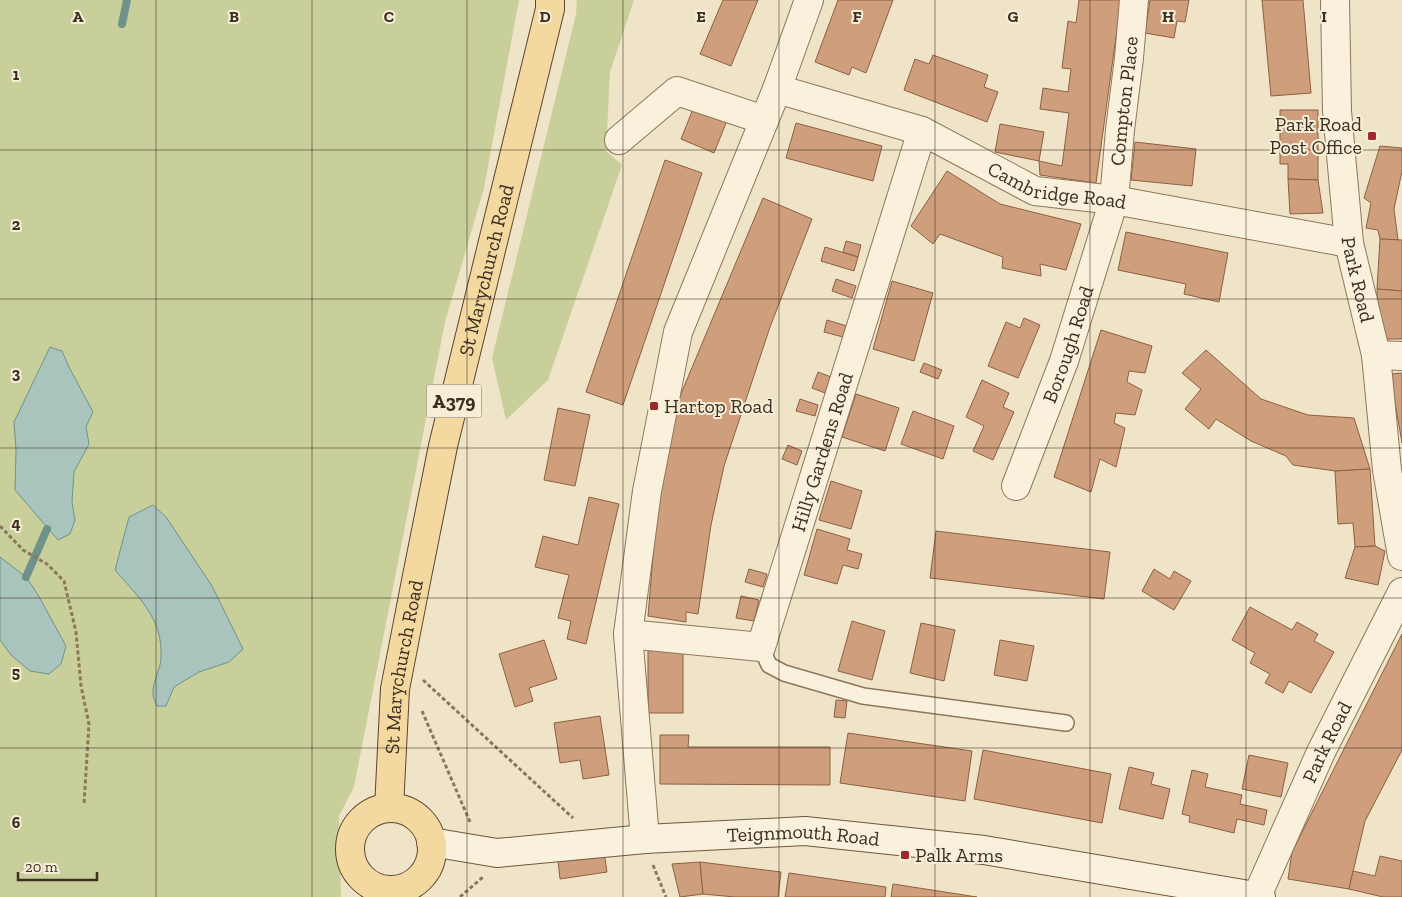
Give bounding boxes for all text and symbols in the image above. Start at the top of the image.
text: A [73,7,84,26]
text: B [229,7,239,26]
text: C [384,7,394,26]
text: D [539,7,551,26]
text: E [696,7,706,26]
text: F [852,7,862,26]
text: G [1008,7,1019,26]
text: H [1162,7,1174,26]
text: I [1321,7,1327,26]
street label: Compton Place [1105,35,1143,167]
text: 1 [13,65,20,84]
place label: Park Road Post Office [1269,112,1362,159]
marker: Park Road Post Office [1366,130,1378,142]
street label: Cambridge Road [984,156,1128,214]
street label: St Marychurch Road [453,182,519,358]
text: 2 [12,215,21,234]
street label: Park Road [1336,236,1380,325]
street label: Borough Road [1037,283,1099,406]
text: 3 [12,364,21,383]
street label: Hilly Gardens Road [786,369,858,534]
road number: A379 [426,384,482,418]
place label: Hartop Road [664,394,773,418]
marker: Hartop Road [648,400,660,412]
text: 4 [11,514,21,533]
street label: St Marychurch Road [380,578,428,755]
text: 5 [12,663,20,682]
street label: Park Road [1297,697,1357,786]
text: 6 [12,813,21,832]
street label: Teignmouth Road [726,819,881,851]
place label: Palk Arms [915,843,1003,867]
marker: Palk Arms [899,849,911,861]
scale bar [18,850,96,882]
text: 20 m [25,858,58,876]

